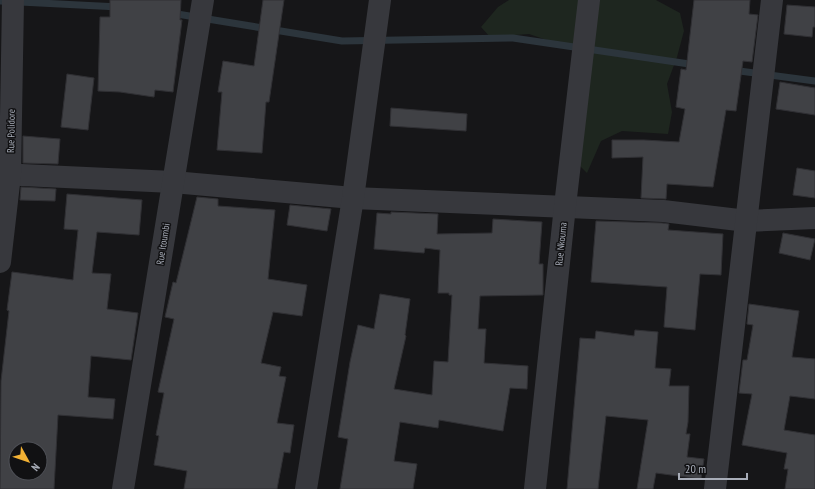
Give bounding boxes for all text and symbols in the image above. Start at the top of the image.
street label: Rue Polidore [4,109,18,153]
street label: Rue Itoumbi [153,222,173,266]
street label: Rue Nkouma [552,222,570,266]
north arrow [8,441,48,481]
scale bar [679,455,747,481]
text: N [28,461,43,474]
text: 20 m [685,461,706,476]

